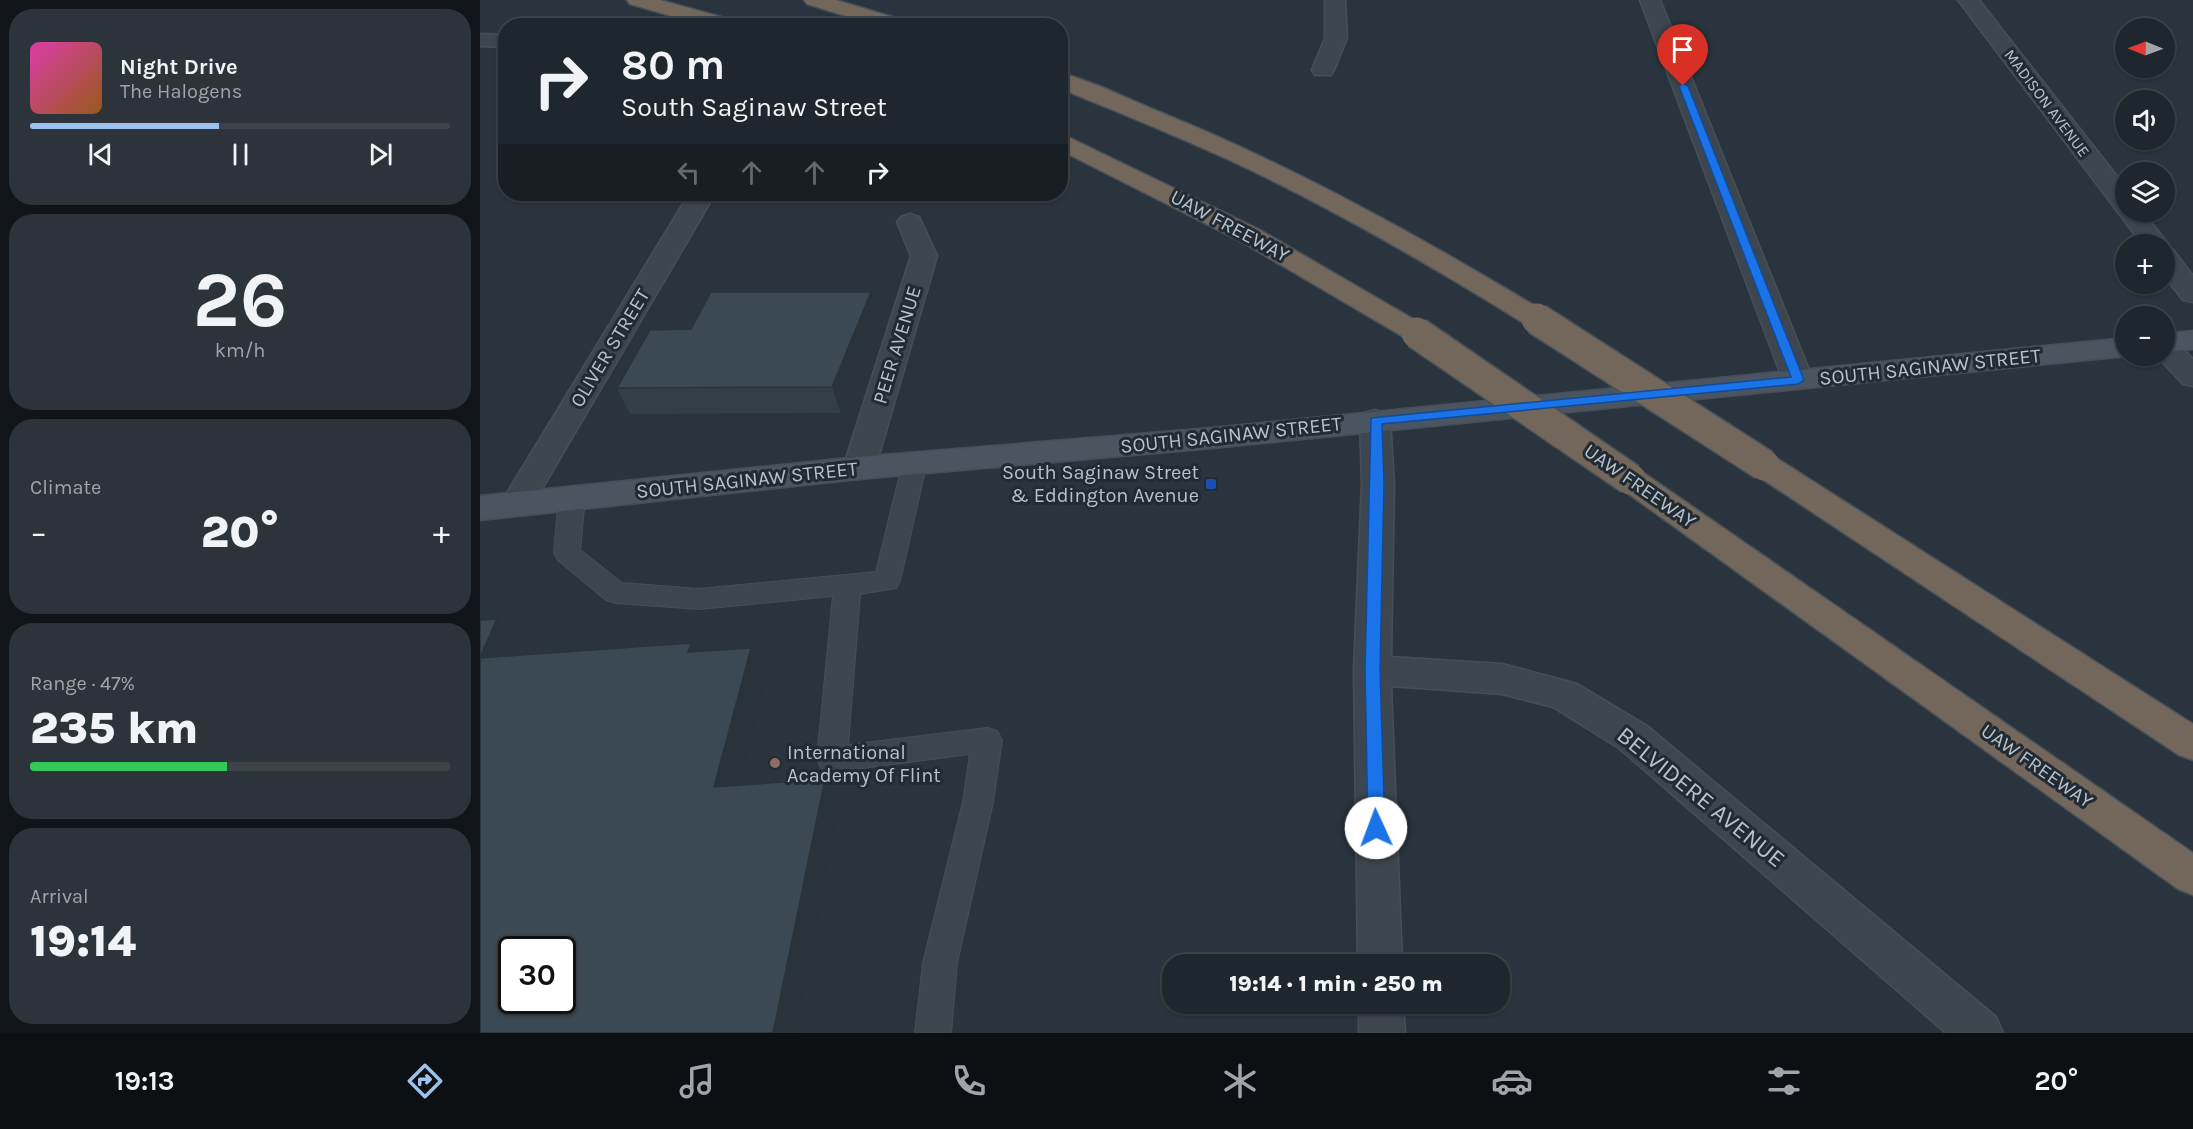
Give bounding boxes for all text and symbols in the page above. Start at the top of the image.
north arrow [2115,18,2175,78]
map controls [2115,18,2175,366]
pin [1657,24,1708,86]
icon: arrive [1666,33,1699,66]
text: 80 m [621,40,725,90]
icon: right [522,42,600,120]
street label: MADISON AVENUE [2000,46,2094,160]
text: Night Drive [120,54,238,80]
text: The Halogens [120,80,242,103]
button: sound [2115,90,2175,150]
text: South Saginaw Street [621,91,887,123]
icon: previous [84,138,117,171]
icon: pause [224,138,257,171]
icon: next [364,138,397,171]
icon: left [672,156,705,189]
icon: ahead [735,156,768,189]
icon: ahead [798,156,831,189]
icon: right [861,156,894,189]
button: layers [2115,162,2175,222]
street label: UAW FREEWAY [1167,185,1293,267]
button: + [2115,234,2175,294]
text: 26 [193,254,287,346]
street label: PEER AVENUE [868,283,926,407]
street label: OLIVER STREET [566,285,654,411]
button: − [2115,306,2175,366]
text: km/h [215,339,265,362]
street label: SOUTH SAGINAW STREET [1818,344,2042,390]
street label: SOUTH SAGINAW STREET [1119,412,1343,458]
street label: UAW FREEWAY [1580,439,1700,533]
street label: SOUTH SAGINAW STREET [635,457,859,503]
place label: South Saginaw Street & Eddington Avenue [1002,461,1199,507]
text: Climate [30,476,101,499]
marker: South Saginaw Street & Eddington Avenue [1204,477,1218,491]
text: 20° [201,506,279,558]
text: − [30,513,47,551]
text: + [433,513,450,551]
text: Range · 47% [30,672,135,695]
text: 235 km [30,702,198,754]
street label: UAW FREEWAY [1977,719,2097,813]
street label: BELVIDERE AVENUE [1611,721,1791,873]
place label: International Academy Of Flint [787,741,941,787]
marker: International Academy Of Flint [768,756,782,770]
position arrow [1344,796,1408,860]
text: Arrival [30,885,89,908]
text: 19:14 [30,915,136,967]
speed limit sign: 30 [498,936,576,1014]
text: 19:14 · 1 min · 250 m [1229,971,1443,997]
icon: directions [404,1060,446,1102]
icon: music [676,1060,718,1102]
icon: phone [948,1060,990,1102]
icon: climate [1219,1060,1261,1102]
icon: car [1491,1060,1533,1102]
icon: filters [1763,1060,1805,1102]
text: 19:13 [115,1065,175,1097]
text: 20° [2034,1065,2078,1097]

